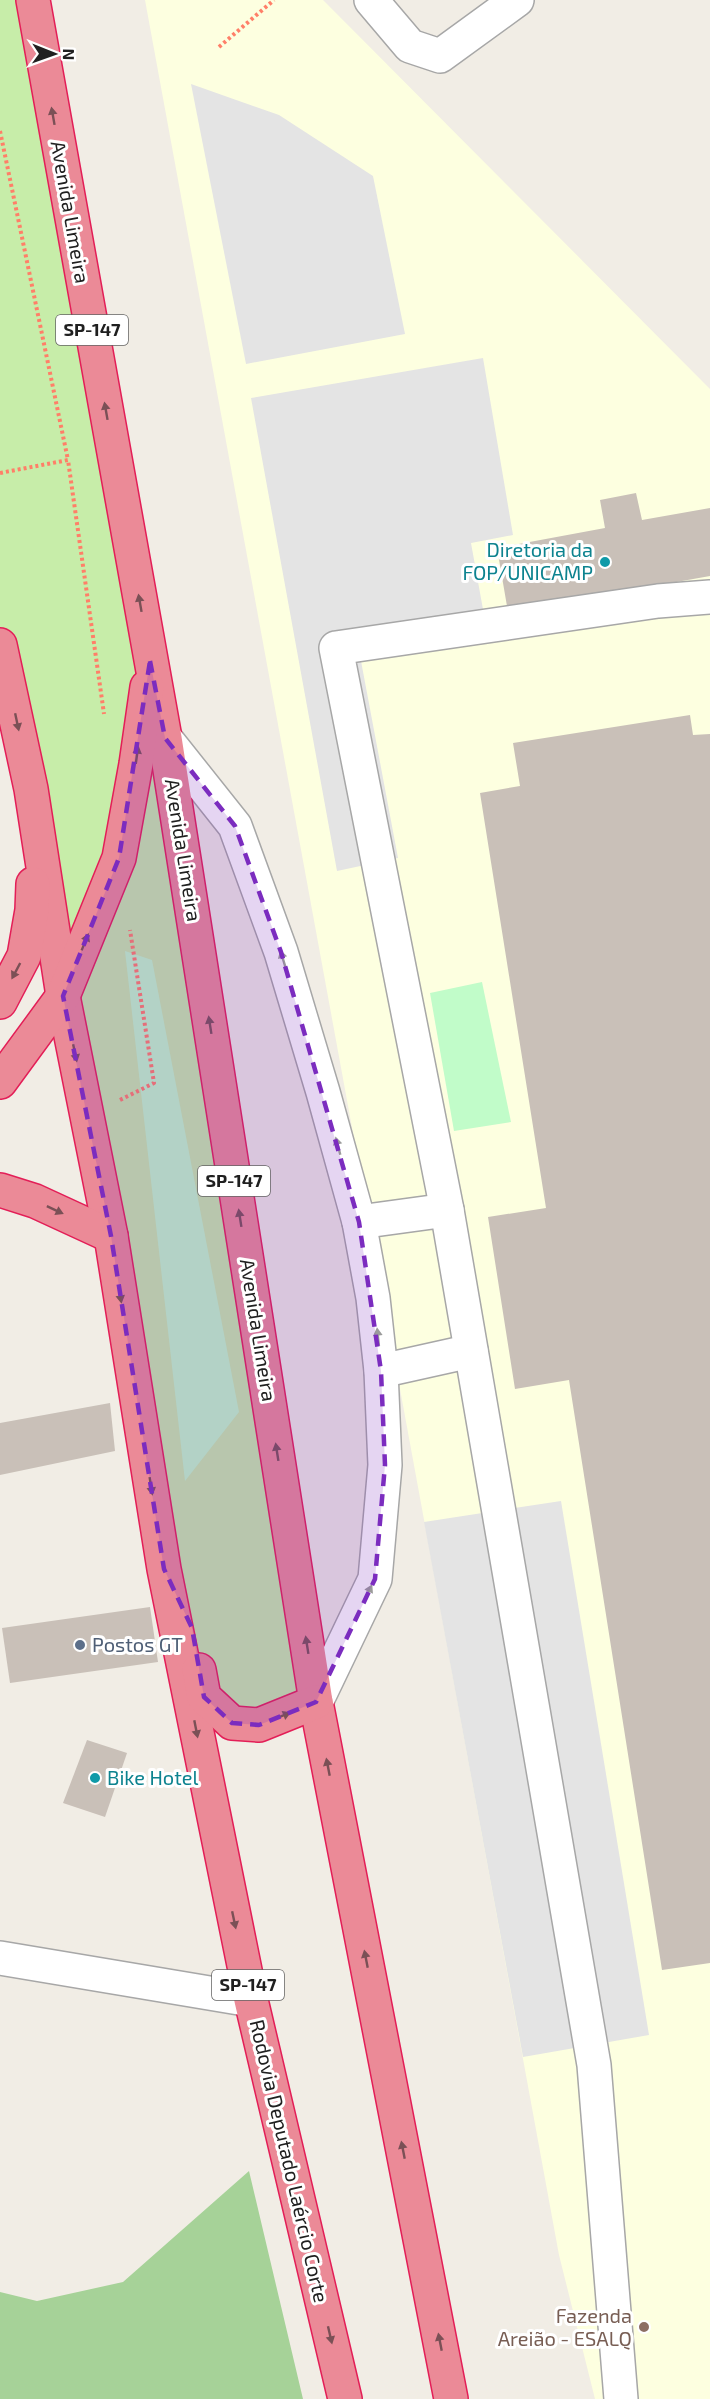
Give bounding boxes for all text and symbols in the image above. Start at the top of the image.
north arrow [24,24,84,84]
text: N [60,48,79,60]
one-way arrow [49,106,58,125]
street label: Avenida Limeira [47,139,95,285]
road number: SP-147 [56,315,128,345]
one-way arrow [101,402,110,421]
place label: Diretoria da FOP/UNICAMP [462,537,593,584]
marker: Diretoria da FOP/UNICAMP [598,555,612,569]
one-way arrow [135,594,144,613]
one-way arrow [12,713,22,732]
one-way arrow [133,745,142,764]
street label: Avenida Limeira [161,777,207,923]
one-way arrow [80,932,90,950]
one-way arrow [278,950,287,968]
one-way arrow [11,963,21,980]
one-way arrow [205,1015,214,1034]
one-way arrow [71,1044,80,1063]
one-way arrow [333,1137,343,1155]
road number: SP-147 [198,1166,270,1196]
one-way arrow [46,1206,63,1215]
one-way arrow [235,1208,244,1227]
street label: Avenida Limeira [236,1257,282,1403]
one-way arrow [116,1284,125,1303]
one-way arrow [373,1327,382,1346]
one-way arrow [272,1442,281,1461]
one-way arrow [146,1477,155,1496]
one-way arrow [364,1584,373,1601]
place label: Postos GT [92,1632,183,1656]
one-way arrow [302,1635,311,1654]
marker: Postos GT [73,1638,87,1652]
one-way arrow [273,1711,291,1720]
one-way arrow [192,1720,201,1739]
one-way arrow [323,1758,332,1777]
place label: Bike Hotel [107,1765,198,1789]
marker: Bike Hotel [88,1771,102,1785]
one-way arrow [230,1911,239,1930]
one-way arrow [361,1949,370,1968]
road number: SP-147 [212,1970,284,2000]
street label: Rodovia Deputado Laércio Corte [246,2017,334,2305]
one-way arrow [398,2140,407,2159]
place label: Fazenda Areião - ESALQ [498,2303,632,2350]
marker: Fazenda Areião - ESALQ [637,2320,651,2334]
one-way arrow [326,2326,335,2345]
one-way arrow [435,2332,444,2351]

